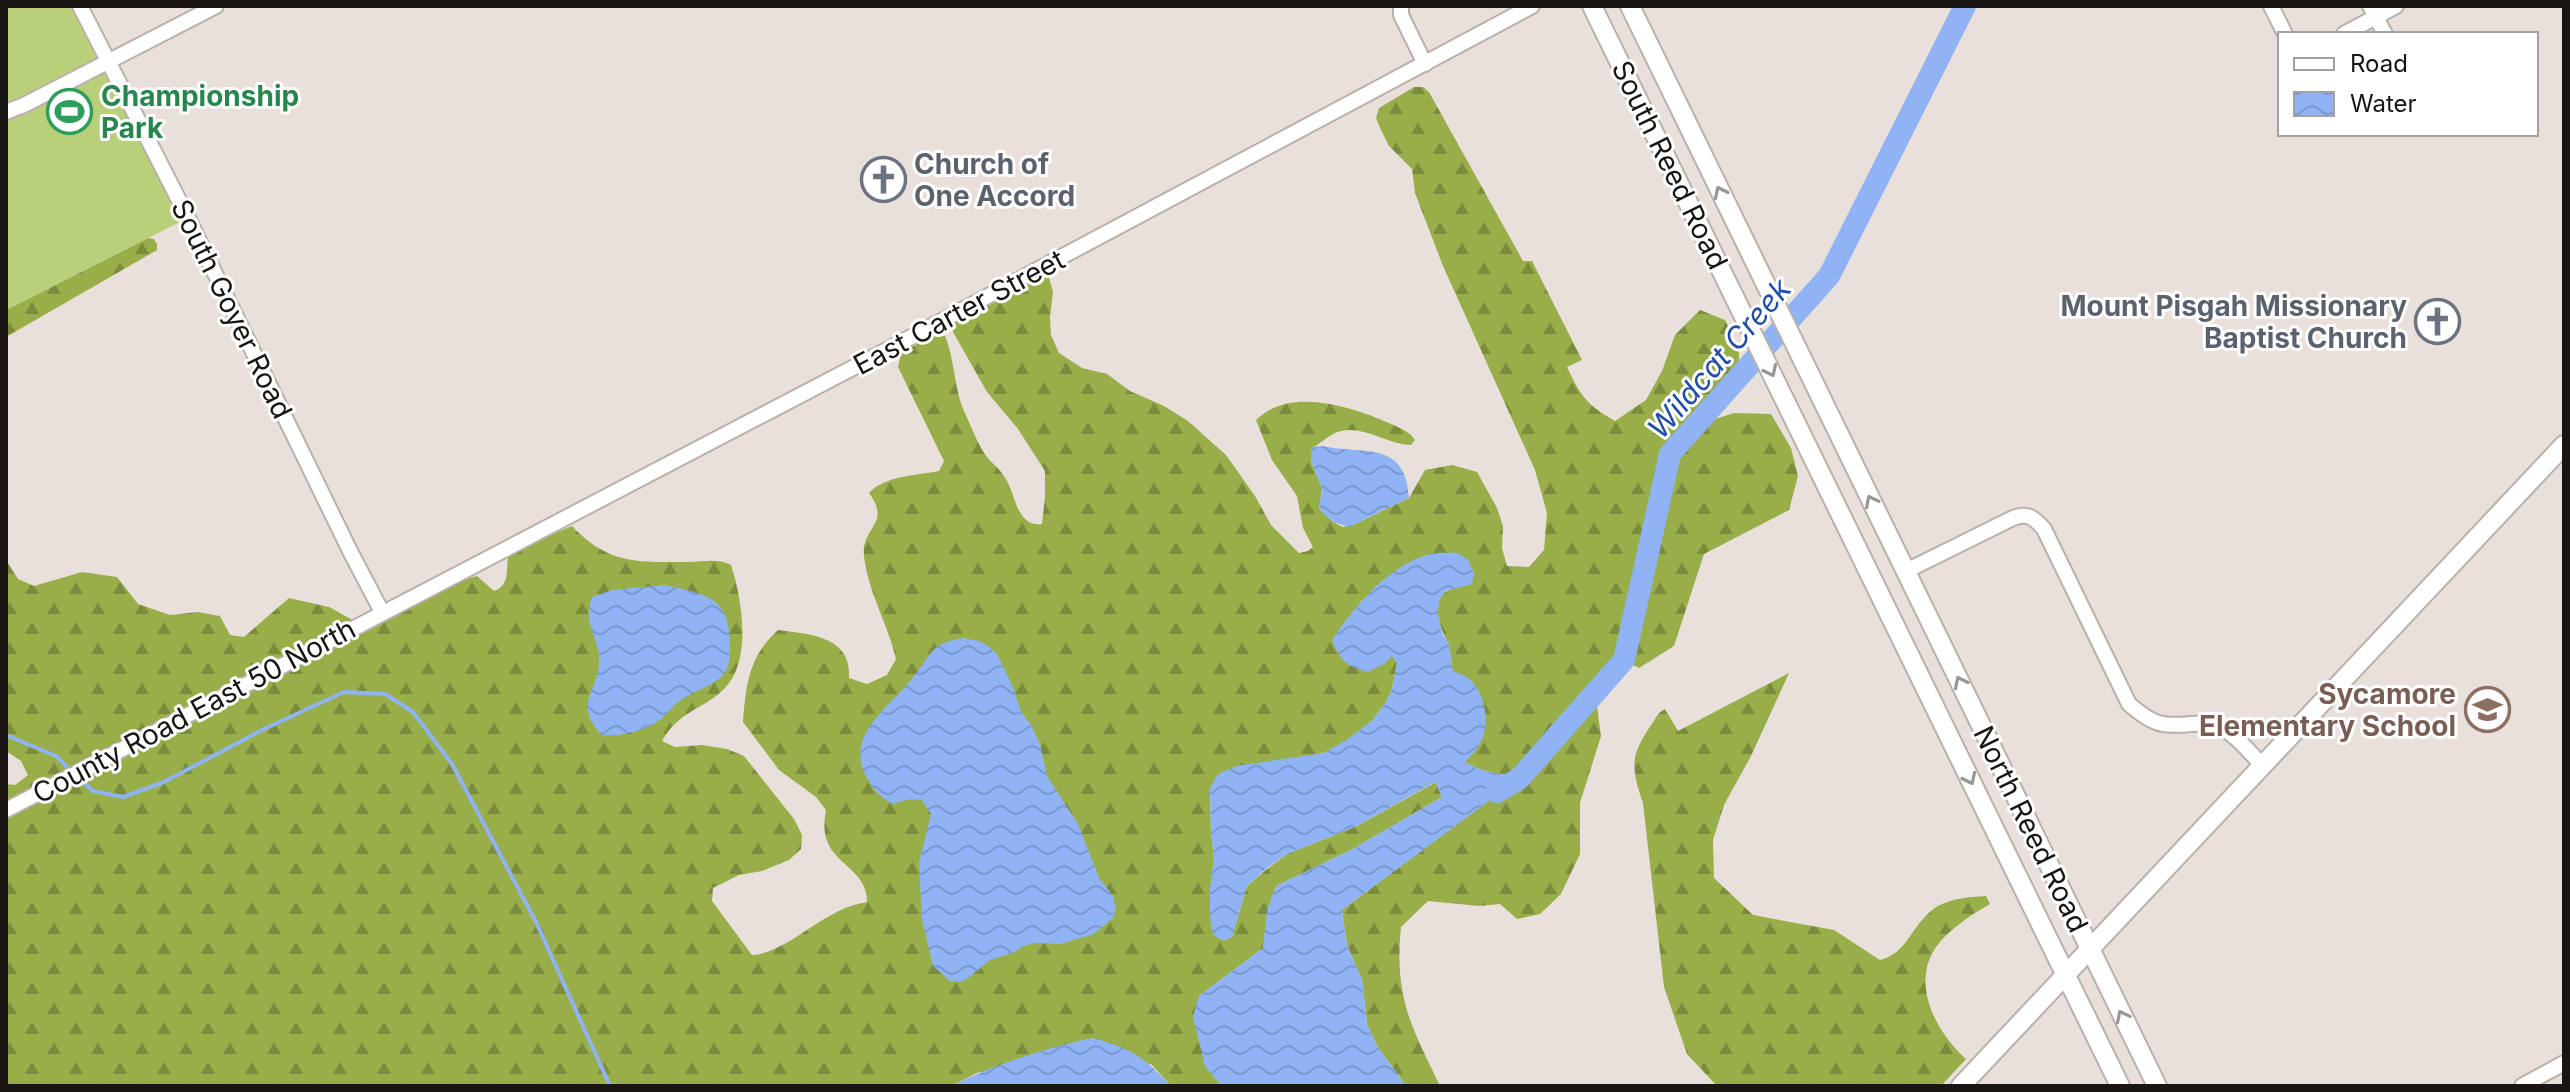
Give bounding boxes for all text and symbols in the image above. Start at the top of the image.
legend [2278,32,2538,136]
text: Road [2350,49,2408,78]
street label: South Reed Road [1605,55,1735,275]
place label: Championship Park [101,79,299,145]
sports icon: Championship Park [46,88,94,136]
text: Water [2350,89,2417,118]
place label: Church of One Accord [914,147,1075,213]
church icon: Church of One Accord [859,156,907,204]
one-way arrow [1714,186,1730,200]
street label: South Goyer Road [164,194,300,424]
street label: East Carter Street [848,242,1070,382]
water label: Wildcat Creek [1640,270,1799,445]
place label: Mount Pisgah Missionary Baptist Church [2060,289,2407,355]
church icon: Mount Pisgah Missionary Baptist Church [2414,298,2462,346]
one-way arrow [1761,363,1777,378]
one-way arrow [1865,494,1881,509]
street label: County Road East 50 North [27,611,361,811]
one-way arrow [1954,675,1969,690]
place label: Sycamore Elementary School [2199,677,2456,743]
school or university icon: Sycamore Elementary School [2463,686,2511,734]
street label: North Reed Road [1966,720,2096,938]
one-way arrow [1960,770,1976,785]
one-way arrow [2117,1010,2132,1025]

